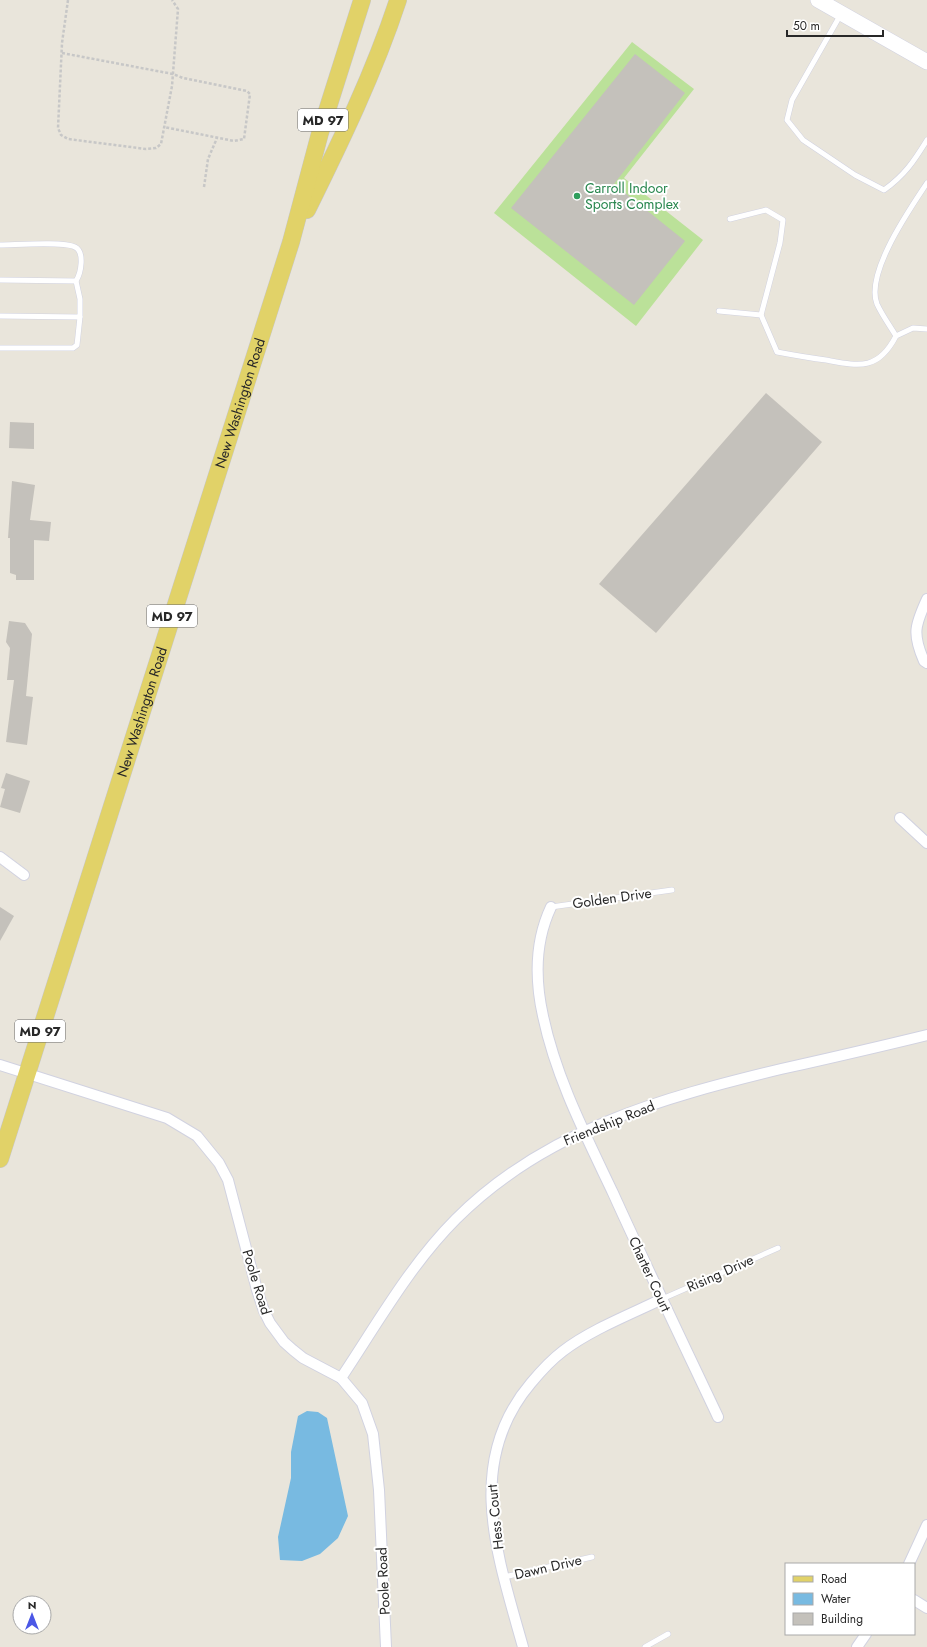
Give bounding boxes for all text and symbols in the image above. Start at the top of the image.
scale bar [787,12,883,38]
text: 50 m [793,17,820,35]
road number: MD 97 [298,109,348,131]
place label: Carroll Indoor Sports Complex [585,178,679,214]
marker: Carroll Indoor Sports Complex [572,191,582,201]
street label: New Washington Road [210,335,270,471]
road number: MD 97 [147,605,197,627]
street label: New Washington Road [112,644,172,780]
street label: Golden Drive [571,883,653,913]
road number: MD 97 [15,1020,65,1042]
street label: Friendship Road [560,1096,658,1150]
street label: Charter Court [624,1233,676,1315]
street label: Poole Road [238,1247,276,1317]
street label: Rising Drive [683,1249,757,1297]
street label: Hess Court [482,1483,508,1551]
street label: Poole Road [371,1547,395,1615]
street label: Dawn Drive [512,1550,584,1584]
legend [785,1563,915,1635]
text: Road [821,1570,847,1588]
text: Water [821,1590,852,1608]
north arrow [12,1595,52,1635]
text: N [28,1597,36,1613]
text: Building [821,1610,863,1628]

